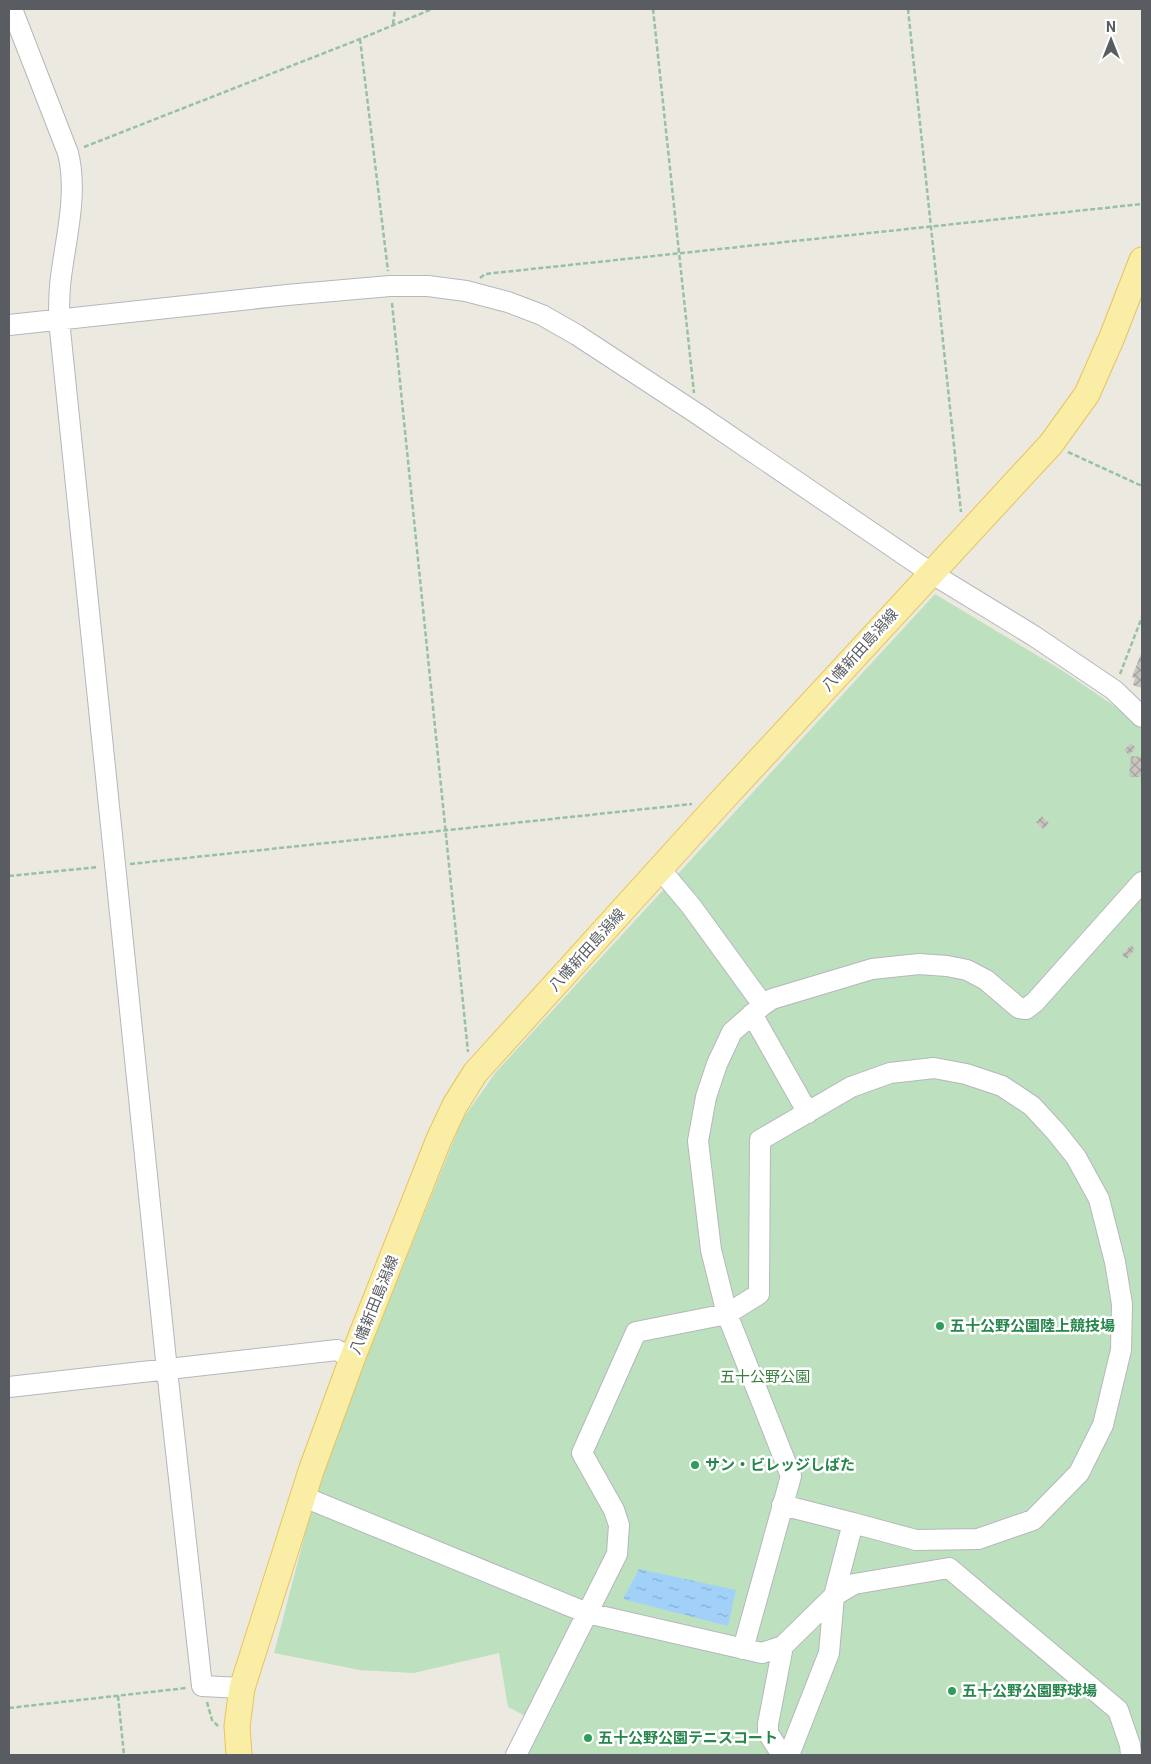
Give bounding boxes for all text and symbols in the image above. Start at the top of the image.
north arrow [1086,15,1136,65]
text: N [1106,19,1116,35]
street label: 八幡新田島潟線 [818,605,902,695]
street label: 八幡新田島潟線 [545,905,629,995]
street label: 八幡新田島潟線 [346,1253,402,1357]
place label: 五十公野公園陸上競技場 [950,1317,1115,1335]
marker: 五十公野公園陸上競技場 [934,1320,946,1332]
park label: 五十公野公園 [720,1368,810,1386]
place label: サン・ビレッジしばた [705,1456,855,1474]
marker: サン・ビレッジしばた [689,1459,701,1471]
place label: 五十公野公園野球場 [962,1682,1097,1700]
marker: 五十公野公園野球場 [946,1685,958,1697]
place label: 五十公野公園テニスコート [598,1729,778,1747]
marker: 五十公野公園テニスコート [582,1732,594,1744]

